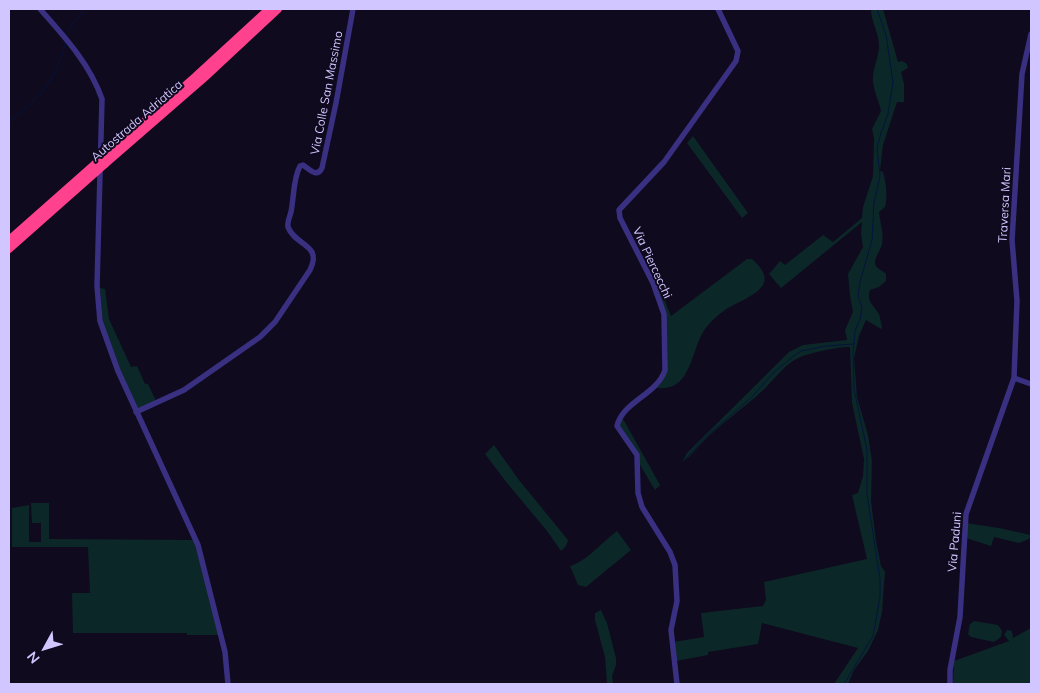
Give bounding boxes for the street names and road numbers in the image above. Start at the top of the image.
street label: Via Colle San Massimo [308,30,346,156]
street label: Autostrada Adriatica [88,77,186,165]
street label: Traversa Mari [996,167,1014,243]
street label: Via Piercecchi [629,225,675,301]
street label: Via Paduni [945,511,965,573]

